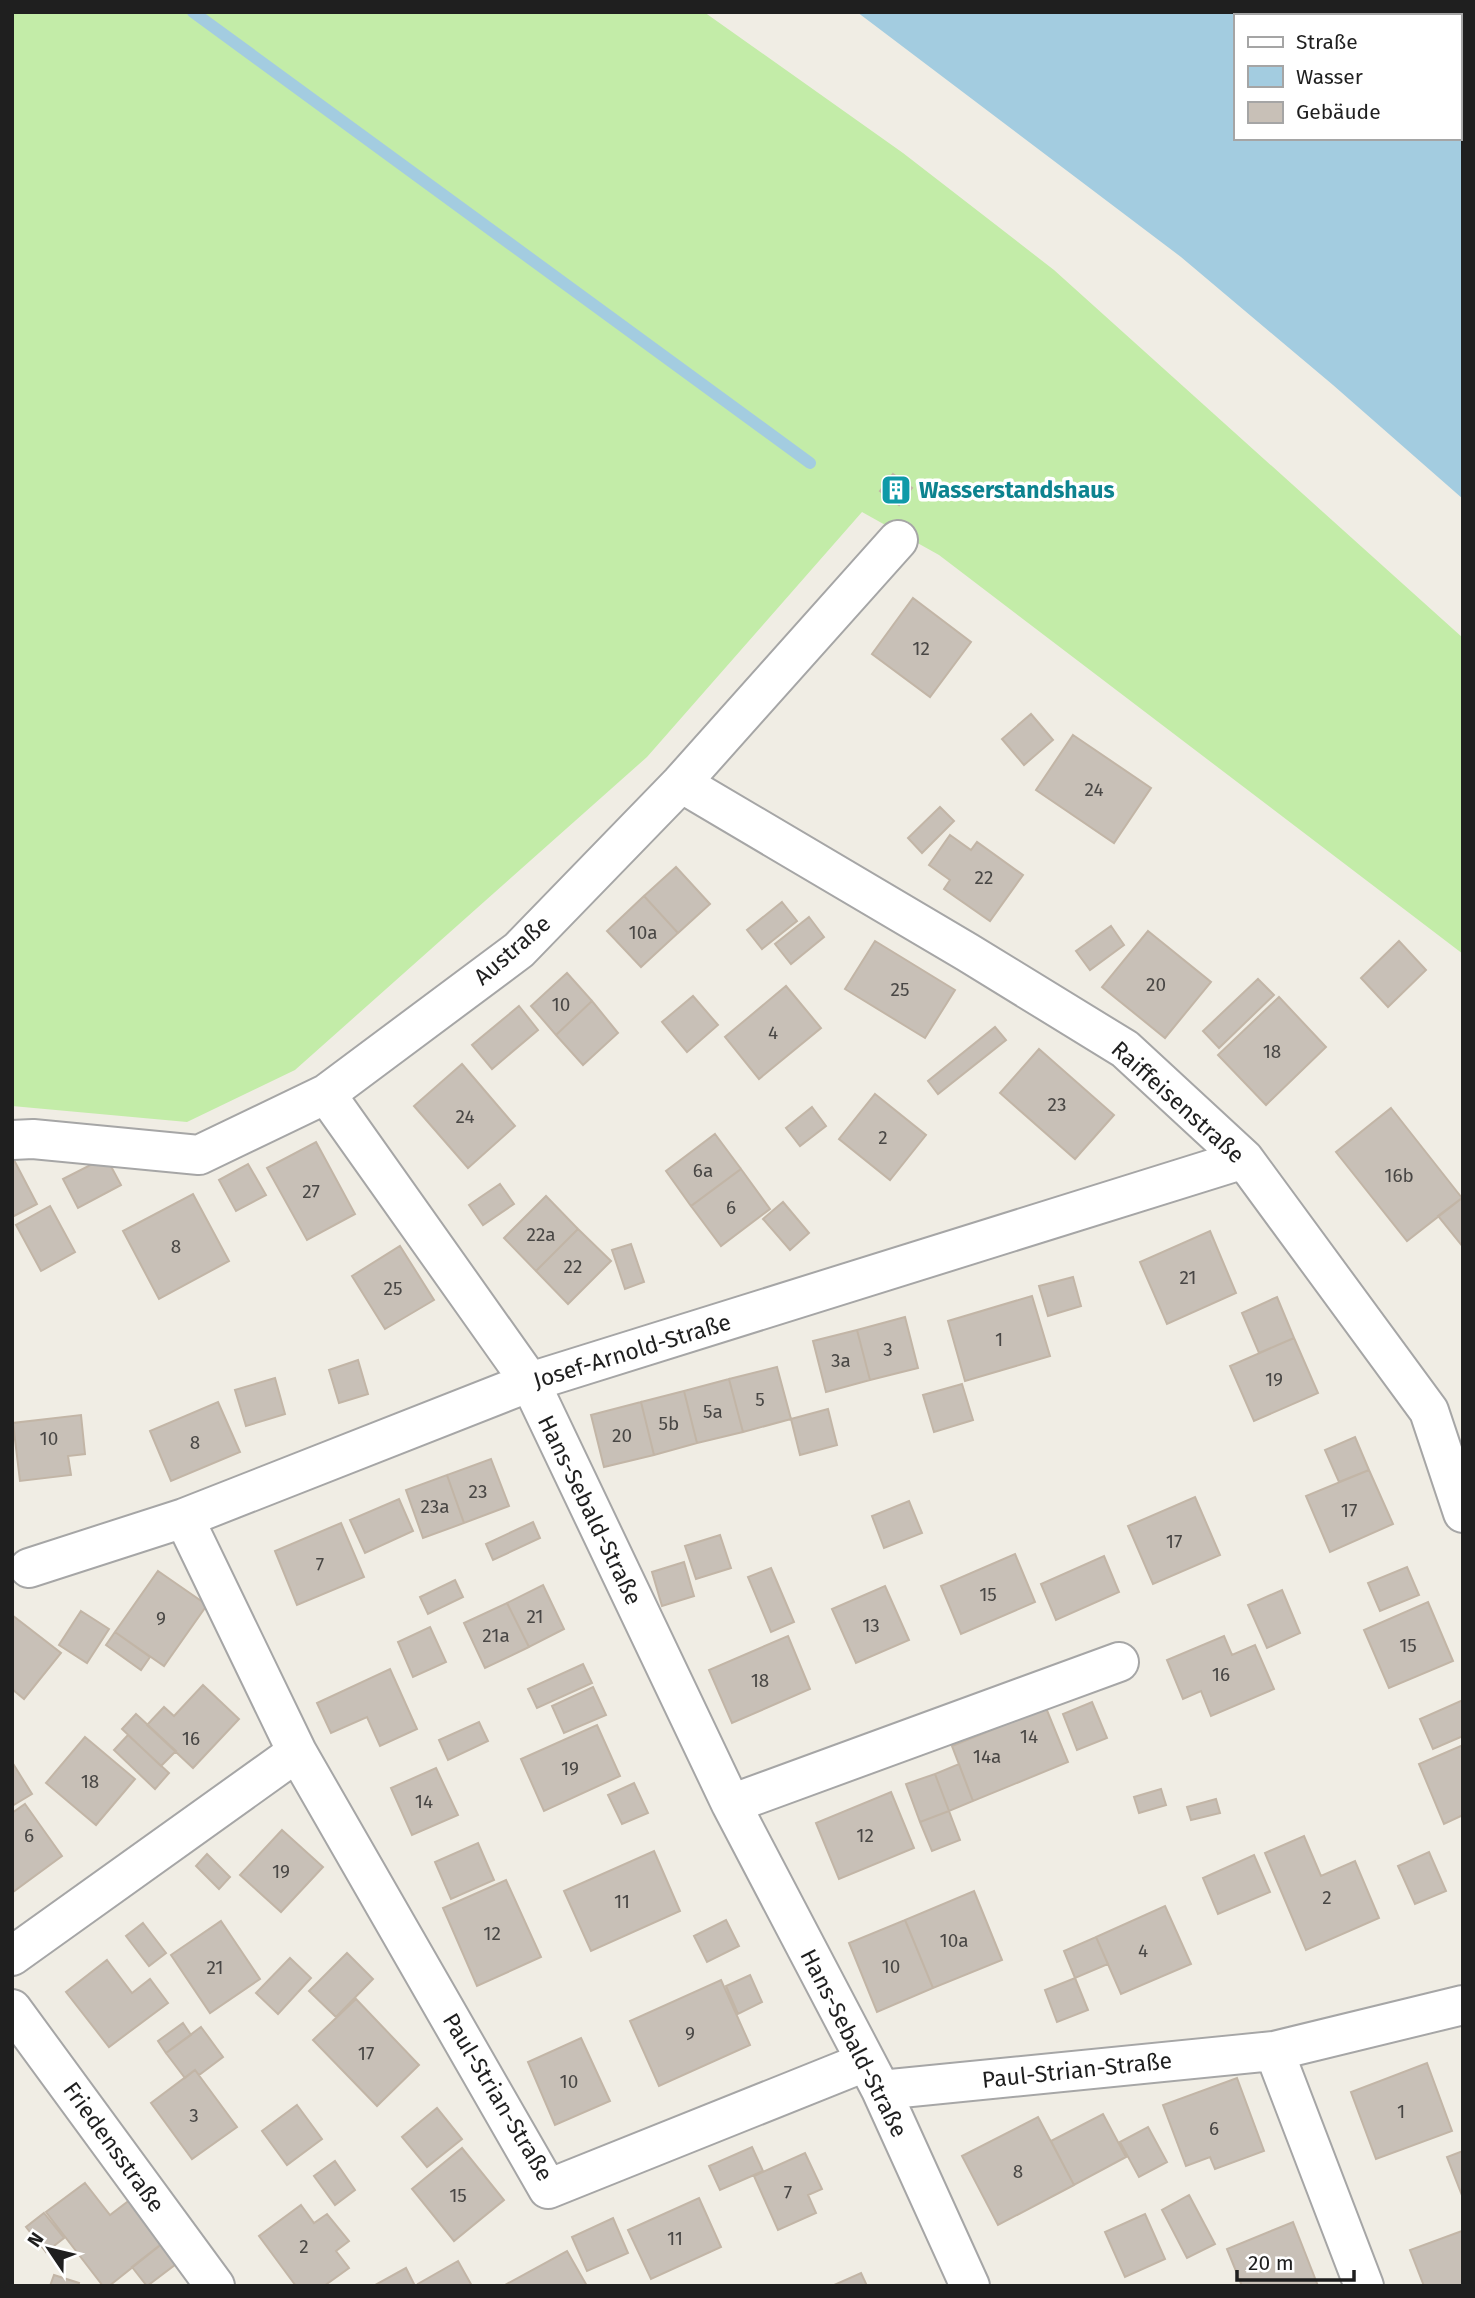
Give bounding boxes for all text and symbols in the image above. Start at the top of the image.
legend [1234,14,1461,140]
text: Straße [1296,29,1358,55]
text: Wasser [1296,64,1363,90]
text: Gebäude [1296,99,1381,125]
building icon: Wasserstandshaus [879,473,913,507]
place label: Wasserstandshaus [919,476,1115,504]
house number: 12 [912,637,930,660]
house number: 24 [1084,778,1104,801]
house number: 22 [975,866,993,889]
street label: Austraße [468,909,556,991]
house number: 10a [628,921,658,944]
house number: 20 [1146,973,1166,996]
house number: 25 [891,978,909,1001]
house number: 10 [552,993,570,1016]
house number: 4 [768,1021,778,1044]
street label: Raiffeisenstraße [1106,1035,1250,1169]
house number: 18 [1263,1040,1281,1063]
house number: 23 [1048,1093,1066,1116]
house number: 24 [455,1105,475,1128]
house number: 2 [878,1126,888,1149]
house number: 6a [693,1159,713,1182]
house number: 16b [1384,1164,1414,1187]
house number: 27 [302,1180,320,1203]
house number: 6 [726,1196,736,1219]
house number: 22a [527,1223,555,1246]
house number: 8 [171,1235,181,1258]
house number: 22 [564,1255,582,1278]
house number: 21 [1179,1266,1197,1289]
house number: 25 [384,1277,402,1300]
street label: Josef-Arnold-Straße [530,1308,734,1394]
house number: 1 [995,1328,1003,1351]
house number: 3 [883,1338,893,1361]
house number: 3a [831,1349,851,1372]
house number: 19 [1265,1368,1283,1391]
house number: 5 [755,1388,765,1411]
house number: 5a [703,1400,723,1423]
street label: Hans-Sebald-Straße [532,1411,648,1609]
house number: 5b [659,1412,679,1435]
house number: 20 [612,1424,632,1447]
house number: 10 [40,1427,58,1450]
house number: 8 [190,1431,200,1454]
house number: 23 [469,1480,487,1503]
house number: 23a [420,1495,450,1518]
house number: 17 [1341,1499,1357,1522]
house number: 17 [1166,1530,1182,1553]
house number: 7 [316,1553,324,1576]
house number: 15 [979,1583,997,1606]
house number: 21 [526,1605,544,1628]
house number: 9 [156,1607,166,1630]
house number: 13 [862,1614,880,1637]
house number: 21a [482,1624,510,1647]
house number: 15 [1399,1634,1417,1657]
house number: 16 [1212,1663,1230,1686]
house number: 18 [751,1669,769,1692]
house number: 14 [1020,1725,1038,1748]
house number: 16 [182,1727,200,1750]
house number: 14a [973,1745,1001,1768]
house number: 19 [561,1757,579,1780]
house number: 18 [81,1770,99,1793]
house number: 14 [415,1790,433,1813]
house number: 6 [24,1824,34,1847]
house number: 12 [856,1824,874,1847]
house number: 19 [272,1860,290,1883]
house number: 2 [1322,1886,1332,1909]
house number: 11 [614,1890,630,1913]
house number: 12 [483,1922,501,1945]
house number: 10a [939,1929,969,1952]
house number: 4 [1138,1939,1148,1962]
street label: Hans-Sebald-Straße [794,1944,914,2142]
house number: 10 [882,1955,900,1978]
house number: 21 [206,1956,224,1979]
street label: Paul-Strian-Straße [437,2008,559,2186]
house number: 9 [685,2022,695,2045]
house number: 17 [358,2042,374,2065]
street label: Paul-Strian-Straße [981,2046,1173,2094]
house number: 10 [560,2070,578,2093]
street label: Friedensstraße [57,2076,171,2218]
house number: 1 [1397,2100,1405,2123]
house number: 3 [189,2104,199,2127]
house number: 6 [1209,2117,1219,2140]
house number: 8 [1013,2160,1023,2183]
house number: 7 [784,2181,792,2204]
house number: 15 [449,2184,467,2207]
north arrow [14,2214,84,2284]
house number: 11 [667,2227,683,2250]
text: N [22,2228,49,2251]
house number: 2 [299,2235,309,2258]
scale bar [1237,2238,1354,2282]
text: 20 m [1248,2250,1294,2276]

